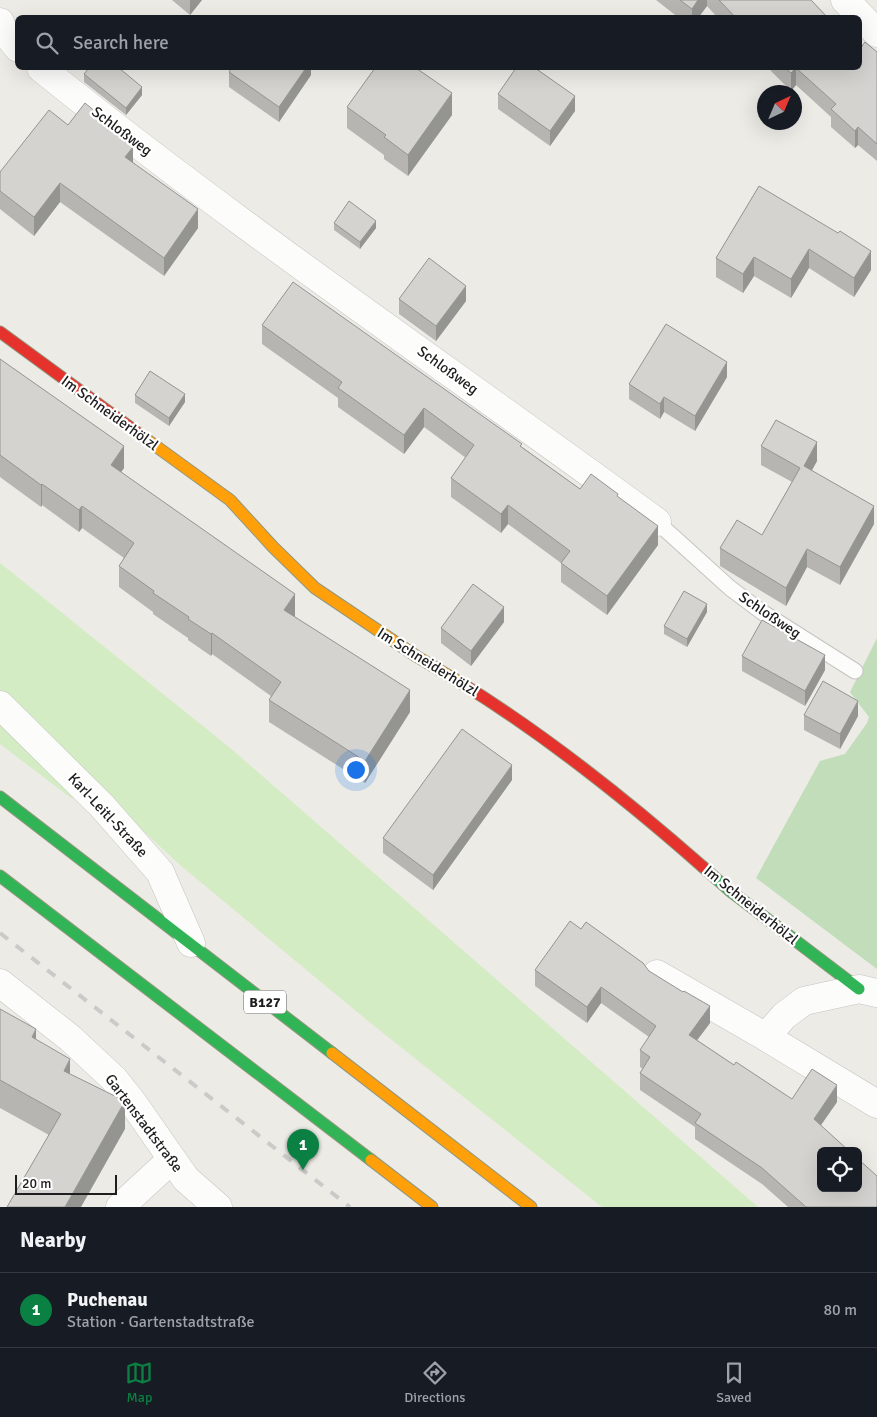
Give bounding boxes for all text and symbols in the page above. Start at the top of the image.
search box [15,15,862,70]
icon: search [33,29,61,57]
text: Search here [73,31,169,55]
north arrow [757,85,802,130]
street label: Schloßweg [88,102,156,160]
street label: Schloßweg [414,342,482,398]
street label: Im Schneiderhölzl [58,372,162,454]
street label: Schloßweg [736,588,805,642]
street label: Im Schneiderhölzl [374,624,482,700]
your location [343,757,369,783]
street label: Karl-Leitl-Straße [64,769,152,861]
street label: Im Schneiderhölzl [700,862,802,948]
road number: B127 [244,990,286,1014]
street label: Gartenstadtstraße [101,1070,187,1176]
pin: 1 [287,1129,319,1170]
map controls [817,1147,862,1192]
button: locate [817,1147,862,1192]
scale bar [15,1172,118,1195]
text: 20 m [22,1175,51,1192]
text: Nearby [20,1227,86,1253]
text: Puchenau [67,1288,148,1312]
text: 1 [32,1300,40,1320]
text: 80 m [823,1300,857,1320]
text: Station · Gartenstadtstraße [67,1312,255,1332]
tab: Map [125,1359,153,1406]
tab: Directions [404,1359,465,1406]
tab: Saved [716,1359,752,1406]

